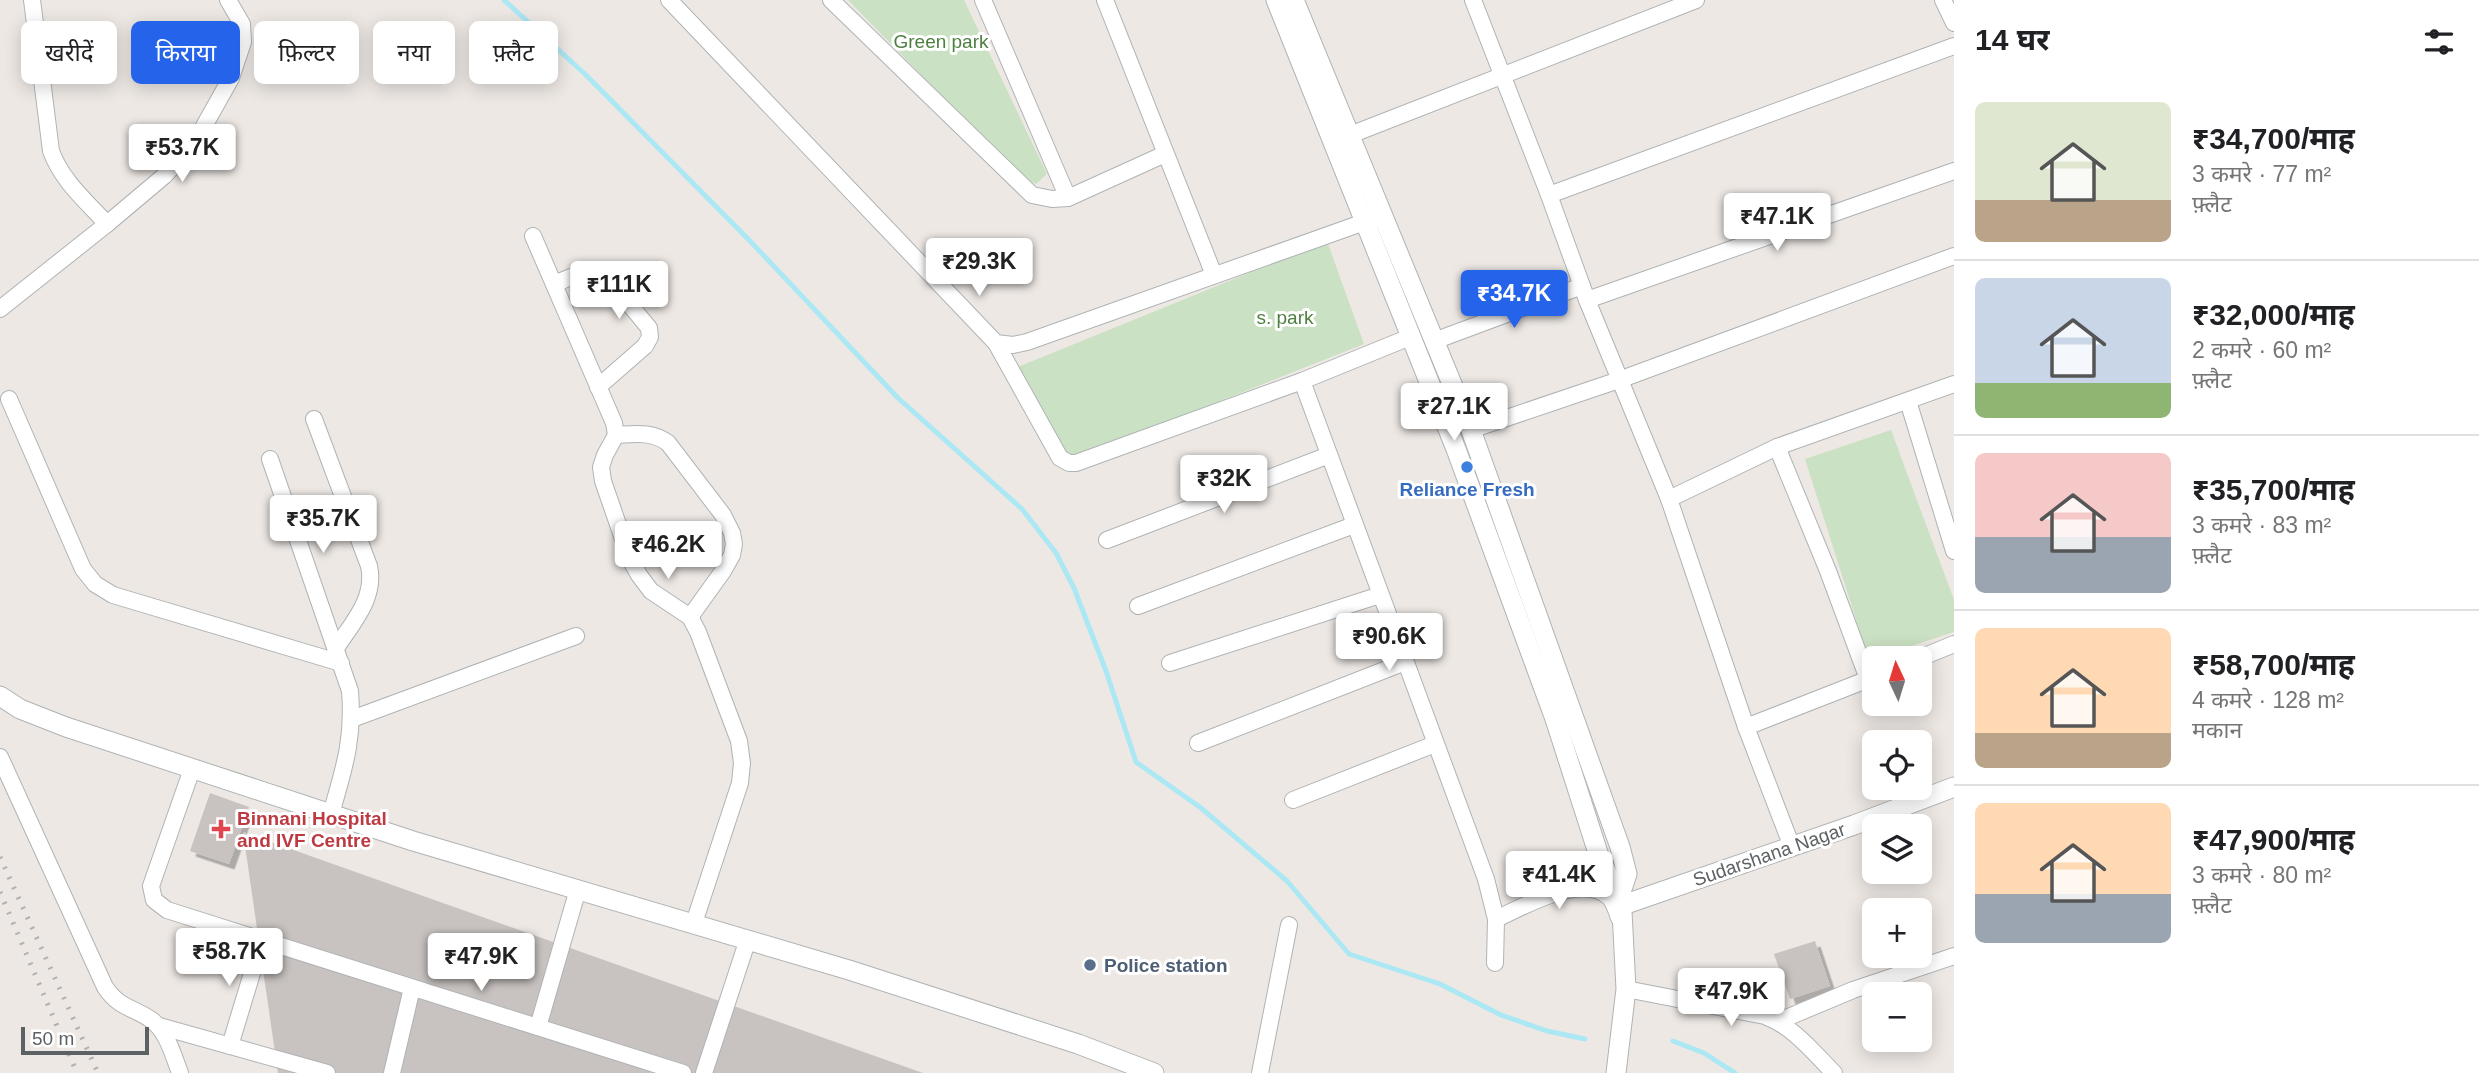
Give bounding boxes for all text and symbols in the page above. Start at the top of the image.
chip: खरीदें [21,21,117,84]
chip: किराया [131,21,240,84]
chip: फ़िल्टर [254,21,359,84]
chip: नया [373,21,455,84]
chip: फ़्लैट [469,21,558,84]
text: 14 घर [1975,23,2049,56]
icon: filters [2420,23,2458,61]
park label: Green park [893,31,989,52]
text: ₹34,700/माह [2192,122,2355,155]
pin: ₹53.7K [125,124,239,184]
icon: home [2031,130,2115,214]
text: ₹53.7K [145,134,219,160]
text: 3 कमरे · 77 m² [2192,161,2331,187]
text: फ़्लैट [2192,191,2232,217]
pin: ₹47.1K [1720,194,1834,253]
text: ₹47.1K [1740,203,1814,229]
pin: ₹29.3K [922,238,1036,298]
text: ₹29.3K [942,248,1016,274]
pin: ₹111K [570,262,668,321]
pin: ₹34.7K [1457,270,1571,330]
text: ₹111K [586,271,652,297]
text: ₹34.7K [1477,280,1551,306]
text: ₹32,000/माह [2192,298,2355,331]
icon: home [2031,306,2115,390]
park label: s. park [1256,307,1314,328]
text: 2 कमरे · 60 m² [2192,337,2331,363]
text: फ़्लैट [2192,367,2232,393]
pin: ₹27.1K [1397,384,1511,443]
text: ₹27.1K [1417,393,1491,419]
pin: ₹32K [1183,456,1265,515]
marker: Reliance Fresh [1459,459,1475,475]
text: ₹32K [1196,465,1252,491]
text: ₹35,700/माह [2192,473,2355,506]
place label: Reliance Fresh [1399,479,1535,500]
icon: home [2031,481,2115,565]
pin: ₹35.7K [266,496,380,555]
text: ₹35.7K [286,505,360,531]
text: 3 कमरे · 83 m² [2192,512,2331,538]
pin: ₹46.2K [611,522,725,581]
text: ₹46.2K [631,531,705,557]
text: फ़्लैट [2192,542,2232,568]
pin: ₹90.6K [1332,614,1446,673]
text: ₹90.6K [1352,623,1426,649]
north arrow [1862,646,1932,716]
map controls [1862,646,1932,1052]
text: ₹58,700/माह [2192,648,2355,681]
icon: home [2031,656,2115,740]
text: 4 कमरे · 128 m² [2192,687,2344,713]
text: मकान [2192,717,2242,743]
button: locate [1862,730,1932,800]
place label: Binnani Hospital and IVF Centre [237,808,387,851]
button: layers [1862,814,1932,884]
street label: Sudarshana Nagar [1690,818,1849,890]
marker: Binnani Hospital and IVF Centre [211,819,231,839]
text: ₹47,900/माह [2192,823,2355,856]
icon: home [2031,831,2115,915]
pin: ₹41.4K [1502,852,1616,911]
text: ₹41.4K [1522,861,1596,887]
text: 3 कमरे · 80 m² [2192,862,2331,888]
text: फ़्लैट [2192,892,2232,918]
button: + [1862,898,1932,968]
pin: ₹58.7K [172,928,286,988]
pin: ₹47.9K [424,934,538,993]
text: ₹58.7K [192,938,266,964]
text: ₹47.9K [444,943,518,969]
place label: Police station [1104,955,1228,976]
marker: Police station [1082,957,1098,973]
pin: ₹47.9K [1674,968,1788,1028]
text: ₹47.9K [1694,978,1768,1004]
button: − [1862,982,1932,1052]
scale bar [21,1024,149,1056]
text: 50 m [32,1028,74,1049]

